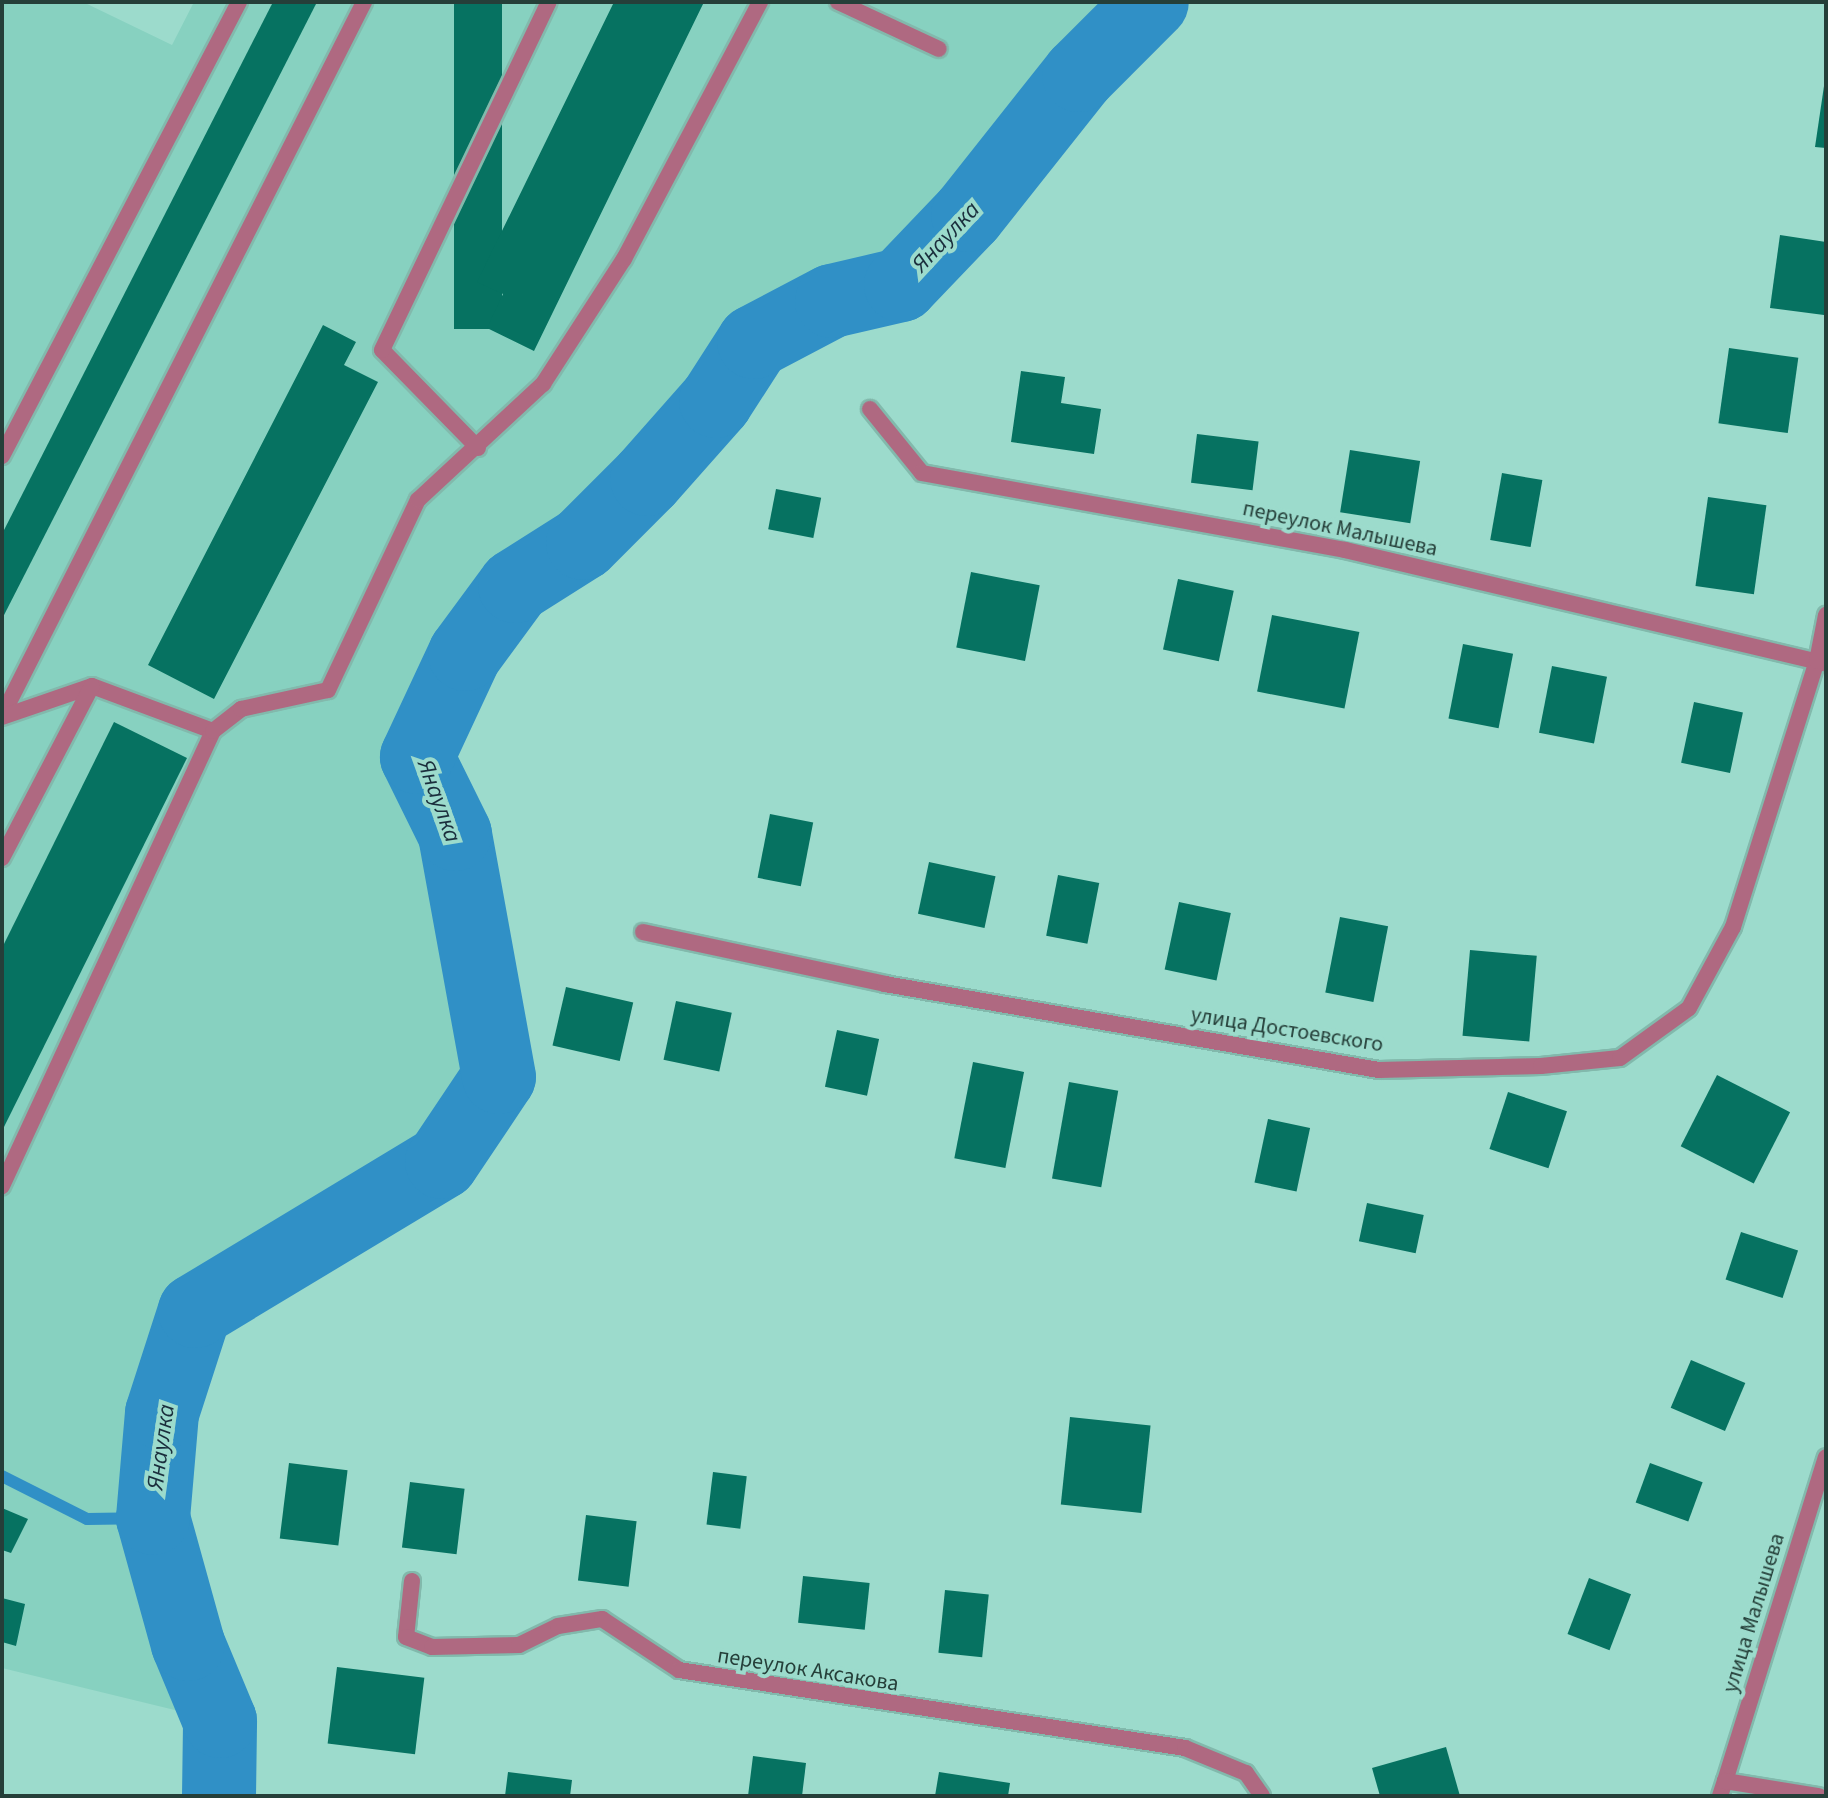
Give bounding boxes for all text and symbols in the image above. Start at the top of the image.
water label: Янаулка [906,196,986,278]
street label: переулок Малышева [1240,495,1440,563]
water label: Янаулка [411,756,467,846]
street label: улица Достоевского [1189,1002,1385,1058]
water label: Янаулка [141,1402,181,1492]
street label: улица Малышева [1717,1530,1791,1696]
street label: переулок Аксакова [715,1643,901,1697]

